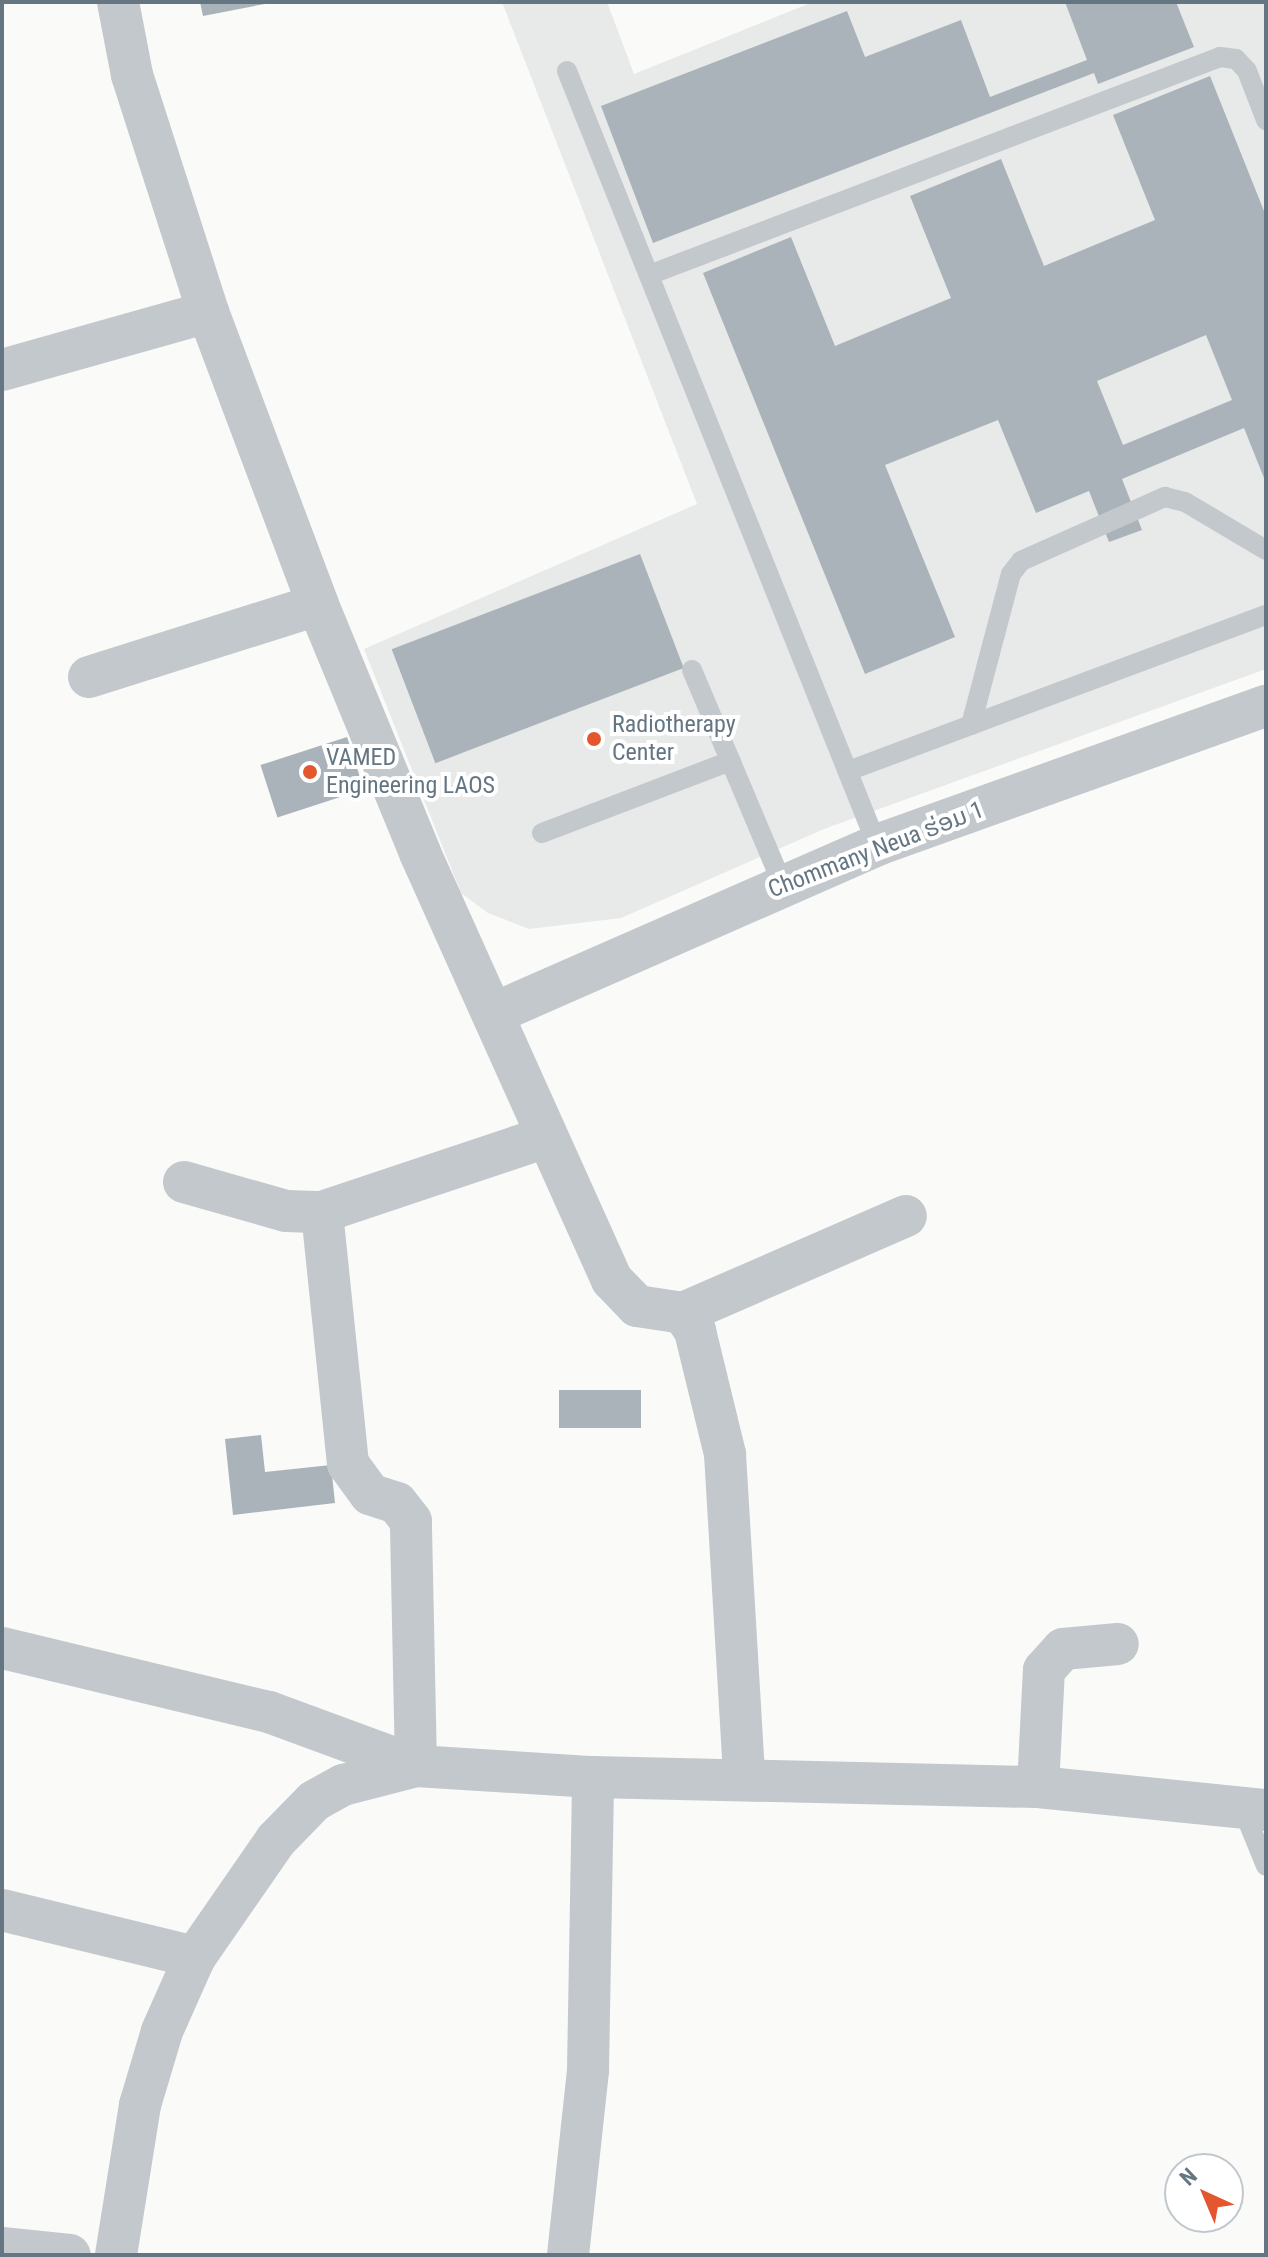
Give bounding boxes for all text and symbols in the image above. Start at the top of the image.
place label: Radiotherapy Center [612,711,736,767]
marker: Radiotherapy Center [583,728,605,750]
place label: VAMED Engineering LAOS [326,744,495,800]
marker: VAMED Engineering LAOS [301,763,319,781]
street label: Chommany Neua ຮ່ອມ 1 [764,796,988,904]
north arrow [1164,2153,1244,2233]
text: N [1175,2163,1202,2190]

